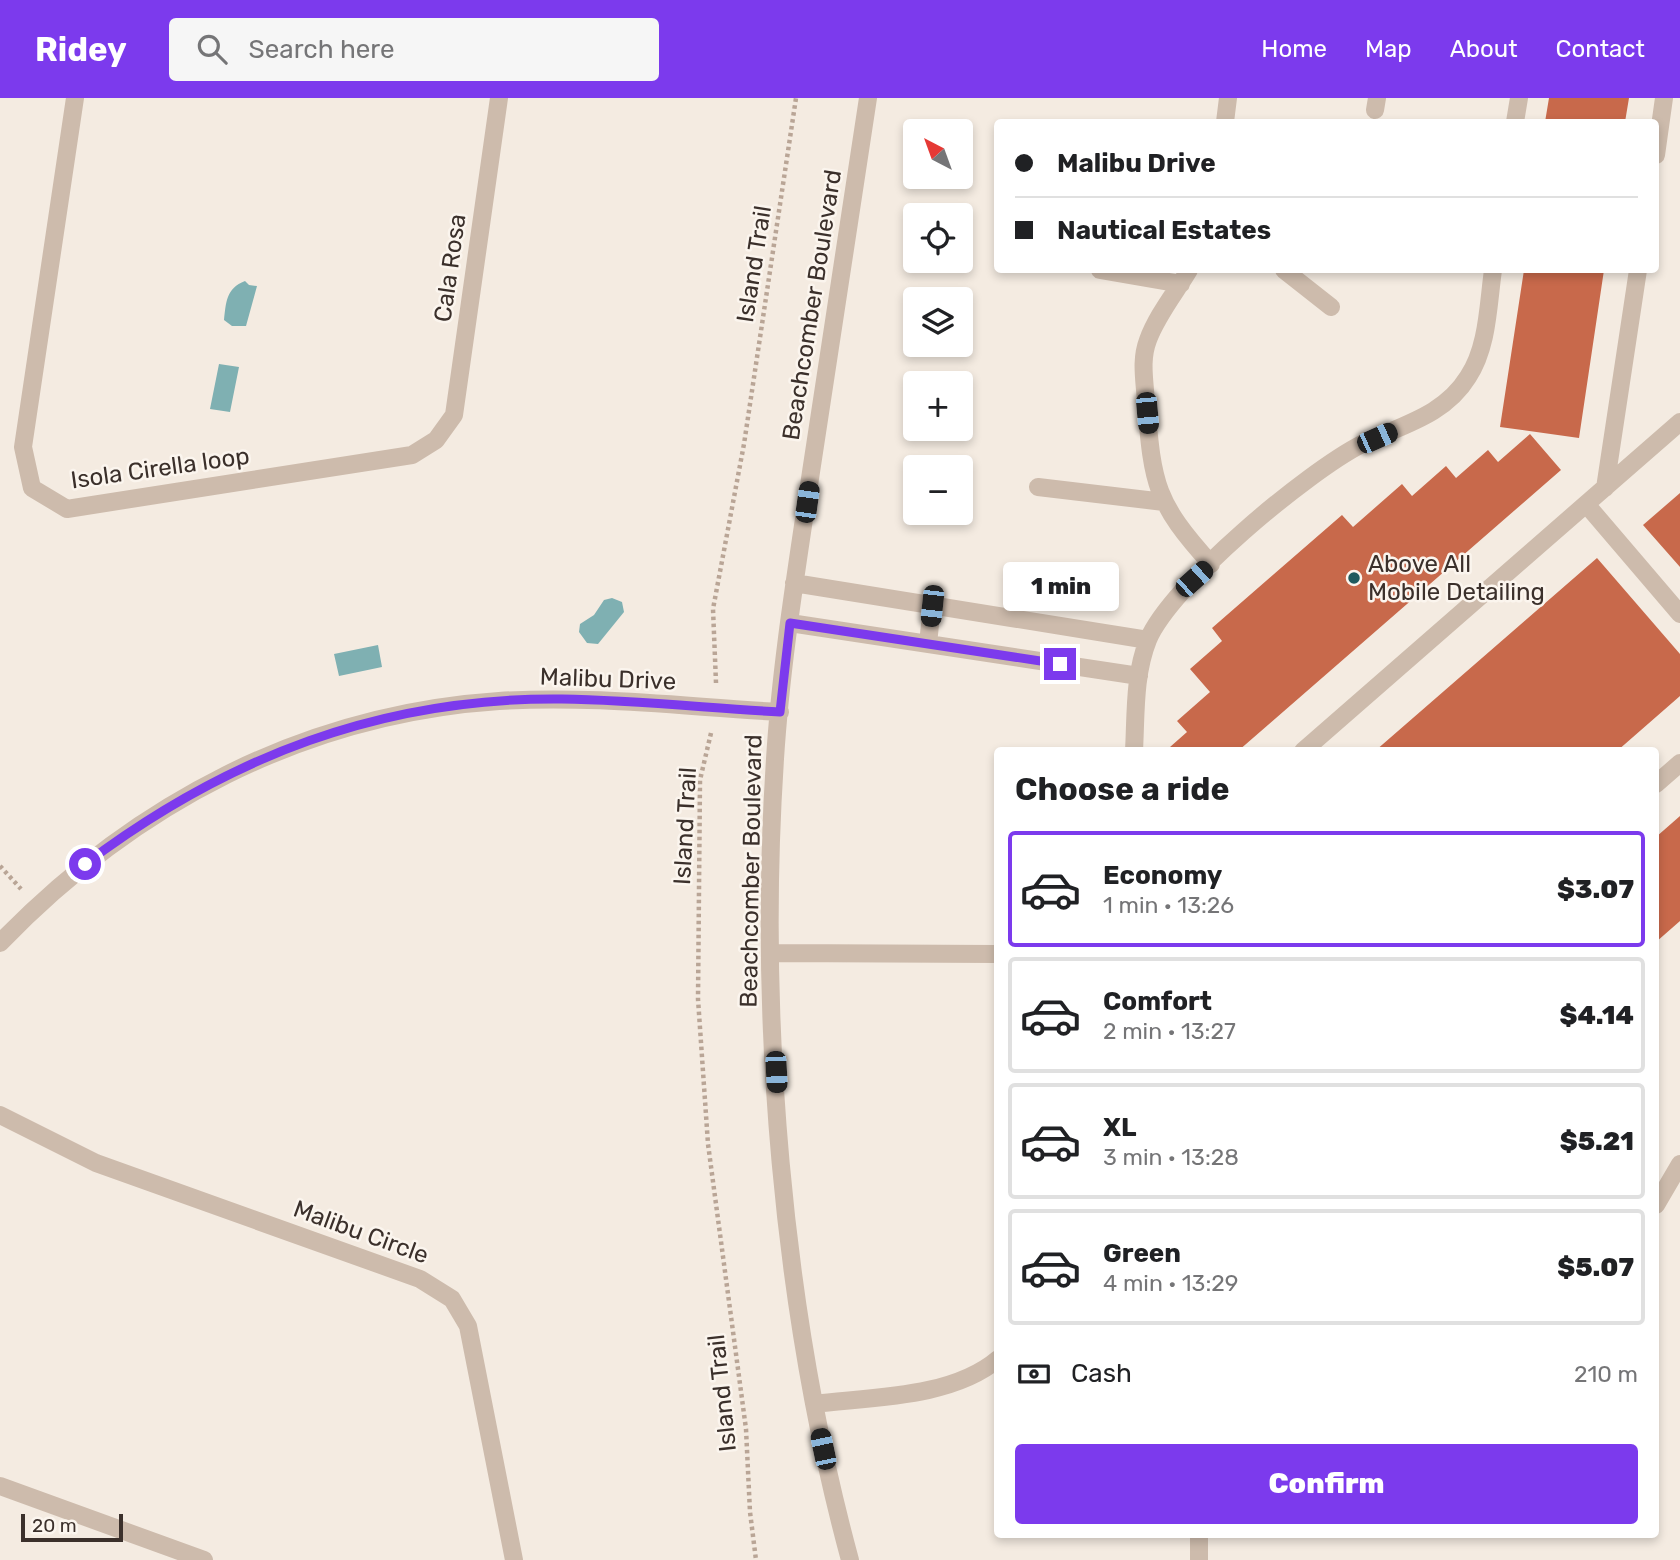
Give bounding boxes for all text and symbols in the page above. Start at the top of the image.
search box [169,18,659,81]
text: Ridey [35,30,127,69]
icon: search [193,30,231,68]
text: Search here [249,34,394,65]
text: Home [1261,35,1327,63]
text: Map [1365,35,1412,63]
text: About [1450,35,1518,63]
text: Contact [1556,35,1645,63]
north arrow [903,119,973,189]
map controls [903,119,973,525]
text: Malibu Drive [1057,148,1216,179]
street label: Beachcomber Boulevard [777,168,847,442]
button: locate [903,203,973,273]
street label: Island Trail [731,204,777,324]
street label: Cala Rosa [429,212,471,324]
text: Nautical Estates [1057,215,1271,246]
button: layers [903,287,973,357]
button: + [903,371,973,441]
car [1135,391,1160,435]
car [1354,420,1401,456]
street label: Isola Cirella loop [69,442,251,494]
button: − [903,455,973,525]
car [794,480,821,524]
place label: Above All Mobile Detailing [1368,550,1545,606]
car [1172,557,1217,601]
callout: 1 min [1002,562,1118,612]
marker: Above All Mobile Detailing [1346,570,1362,586]
text: 1 min [1031,572,1091,600]
car [920,584,945,628]
route end [1044,648,1076,680]
street label: Malibu Drive [539,663,677,695]
street label: Beachcomber Boulevard [735,734,767,1008]
street label: Island Trail [668,766,702,886]
text: Choose a ride [1015,770,1229,808]
route start [69,848,101,880]
icon: car [1019,858,1082,921]
text: Economy [1103,860,1222,891]
text: $3.07 [1557,874,1634,905]
text: 1 min · 13:26 [1103,891,1234,919]
icon: car [1019,984,1082,1047]
text: Comfort [1103,986,1212,1017]
text: $4.14 [1560,1000,1634,1031]
text: 2 min · 13:27 [1103,1017,1236,1045]
car [765,1050,788,1094]
icon: car [1019,1110,1082,1173]
text: XL [1103,1112,1136,1143]
text: $5.21 [1560,1126,1634,1157]
text: 3 min · 13:28 [1103,1143,1239,1171]
street label: Malibu Circle [290,1195,432,1269]
icon: car [1019,1236,1082,1299]
text: Green [1103,1238,1181,1269]
text: $5.07 [1557,1252,1634,1283]
text: 4 min · 13:29 [1103,1269,1238,1297]
street label: Island Trail [702,1333,742,1453]
icon: cash [1015,1355,1053,1393]
text: Cash [1071,1358,1132,1389]
text: 210 m [1574,1360,1638,1388]
car [809,1426,838,1472]
button: Confirm [1015,1444,1638,1524]
scale bar [21,1511,122,1543]
text: 20 m [32,1514,77,1537]

